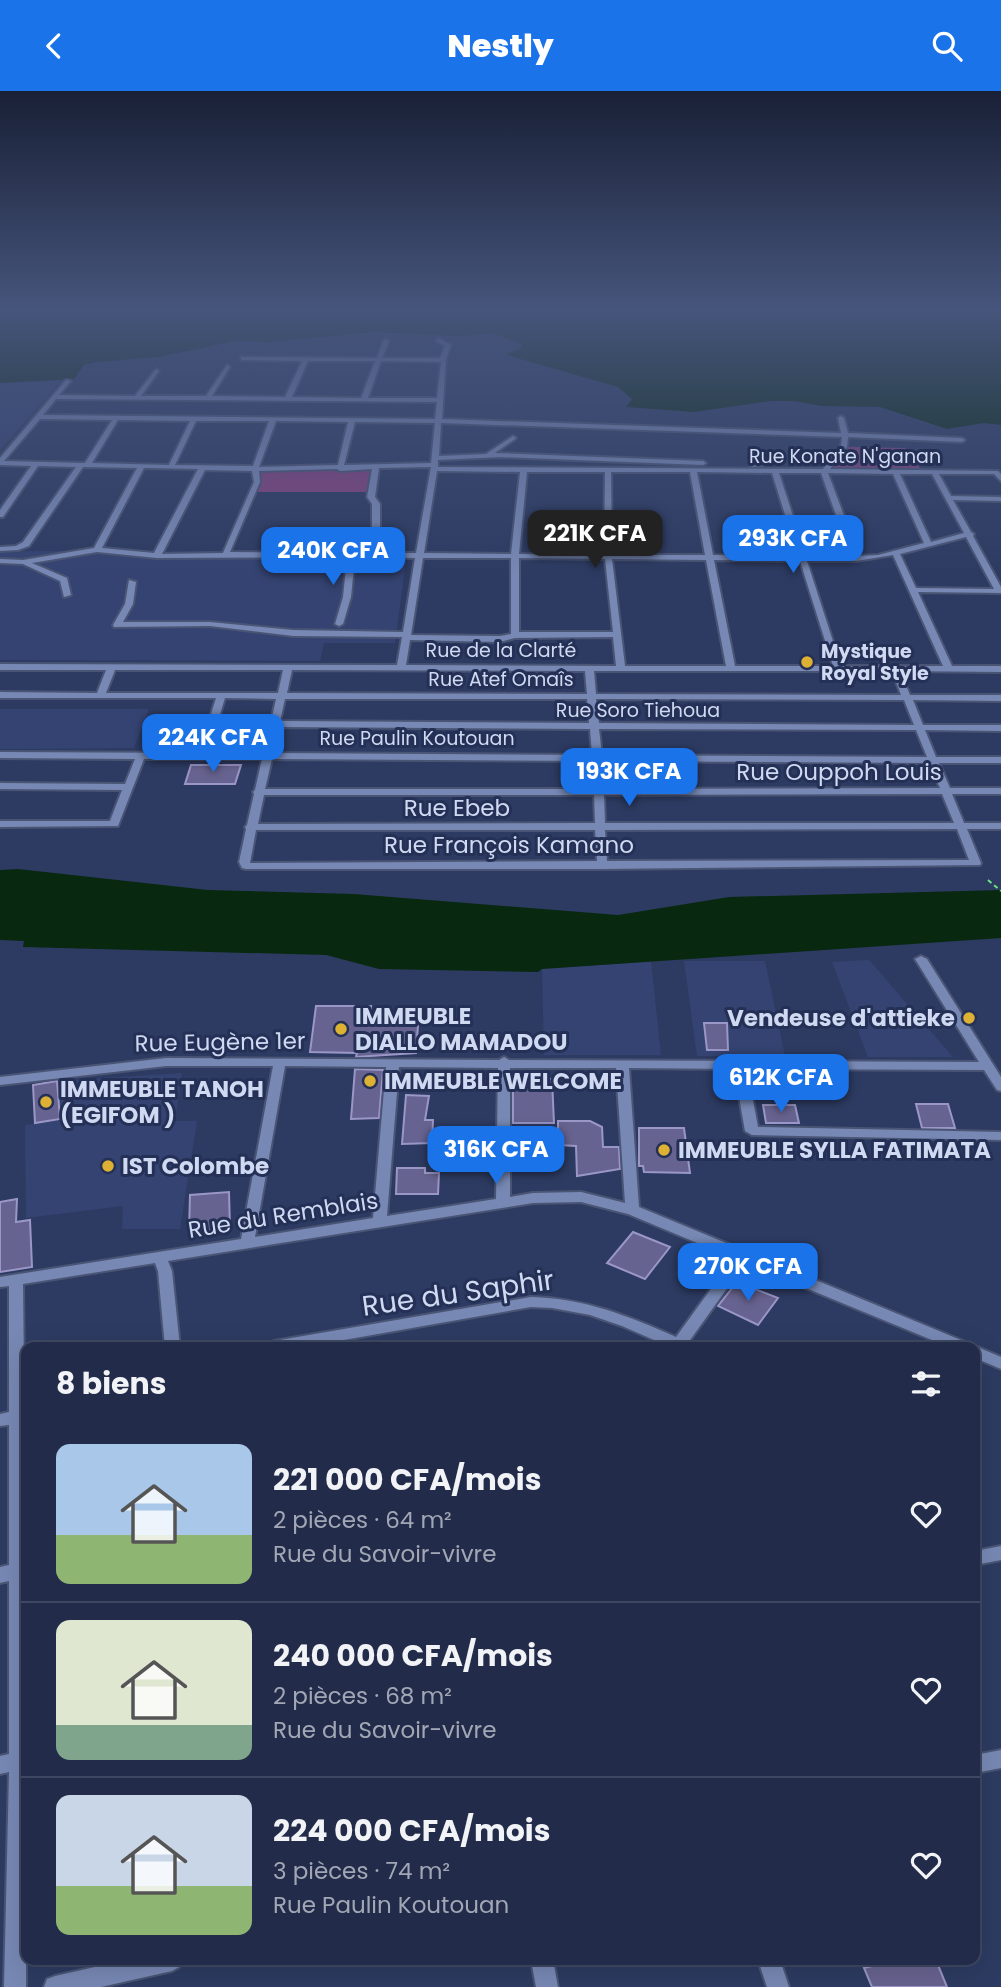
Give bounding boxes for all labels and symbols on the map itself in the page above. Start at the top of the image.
street label: Rue Konate N'ganan [749,443,941,470]
pin: 221K CFA [523,511,667,570]
pin: 293K CFA [721,515,865,575]
pin: 240K CFA [261,527,405,587]
street label: Rue de la Clarté [426,637,576,664]
place label: Mystique Royal Style [821,638,929,687]
marker: Mystique Royal Style [799,654,815,670]
street label: Rue Atef Omaîs [428,666,574,693]
street label: Rue Soro Tiehoua [556,697,720,724]
pin: 224K CFA [141,715,285,774]
street label: Rue Paulin Koutouan [319,725,515,752]
pin: 193K CFA [557,749,701,808]
street label: Rue Ouppoh Louis [736,756,942,788]
street label: Rue Ebeb [404,792,510,824]
street label: Rue François Kamano [384,829,634,861]
place label: IMMEUBLE DIALLO MAMADOU [355,1000,568,1058]
place label: Vendeuse d'attieke [727,1002,955,1034]
marker: Vendeuse d'attieke [961,1010,977,1026]
marker: IMMEUBLE DIALLO MAMADOU [333,1021,349,1037]
street label: Rue Eugène 1er [134,1025,306,1059]
pin: 612K CFA [709,1055,853,1114]
place label: IMMEUBLE WELCOME [384,1065,622,1097]
place label: IMMEUBLE TANOH (EGIFOM ) [60,1073,264,1131]
marker: IMMEUBLE WELCOME [362,1073,378,1089]
marker: IMMEUBLE TANOH (EGIFOM ) [38,1094,54,1110]
pin: 316K CFA [424,1127,568,1186]
place label: IMMEUBLE SYLLA FATIMATA [678,1134,991,1166]
marker: IMMEUBLE SYLLA FATIMATA [656,1142,672,1158]
place label: IST Colombe [122,1150,269,1182]
marker: IST Colombe [100,1158,116,1174]
street label: Rue du Remblais [186,1184,380,1246]
pin: 270K CFA [676,1243,820,1303]
street label: Rue du Saphir [359,1260,557,1326]

